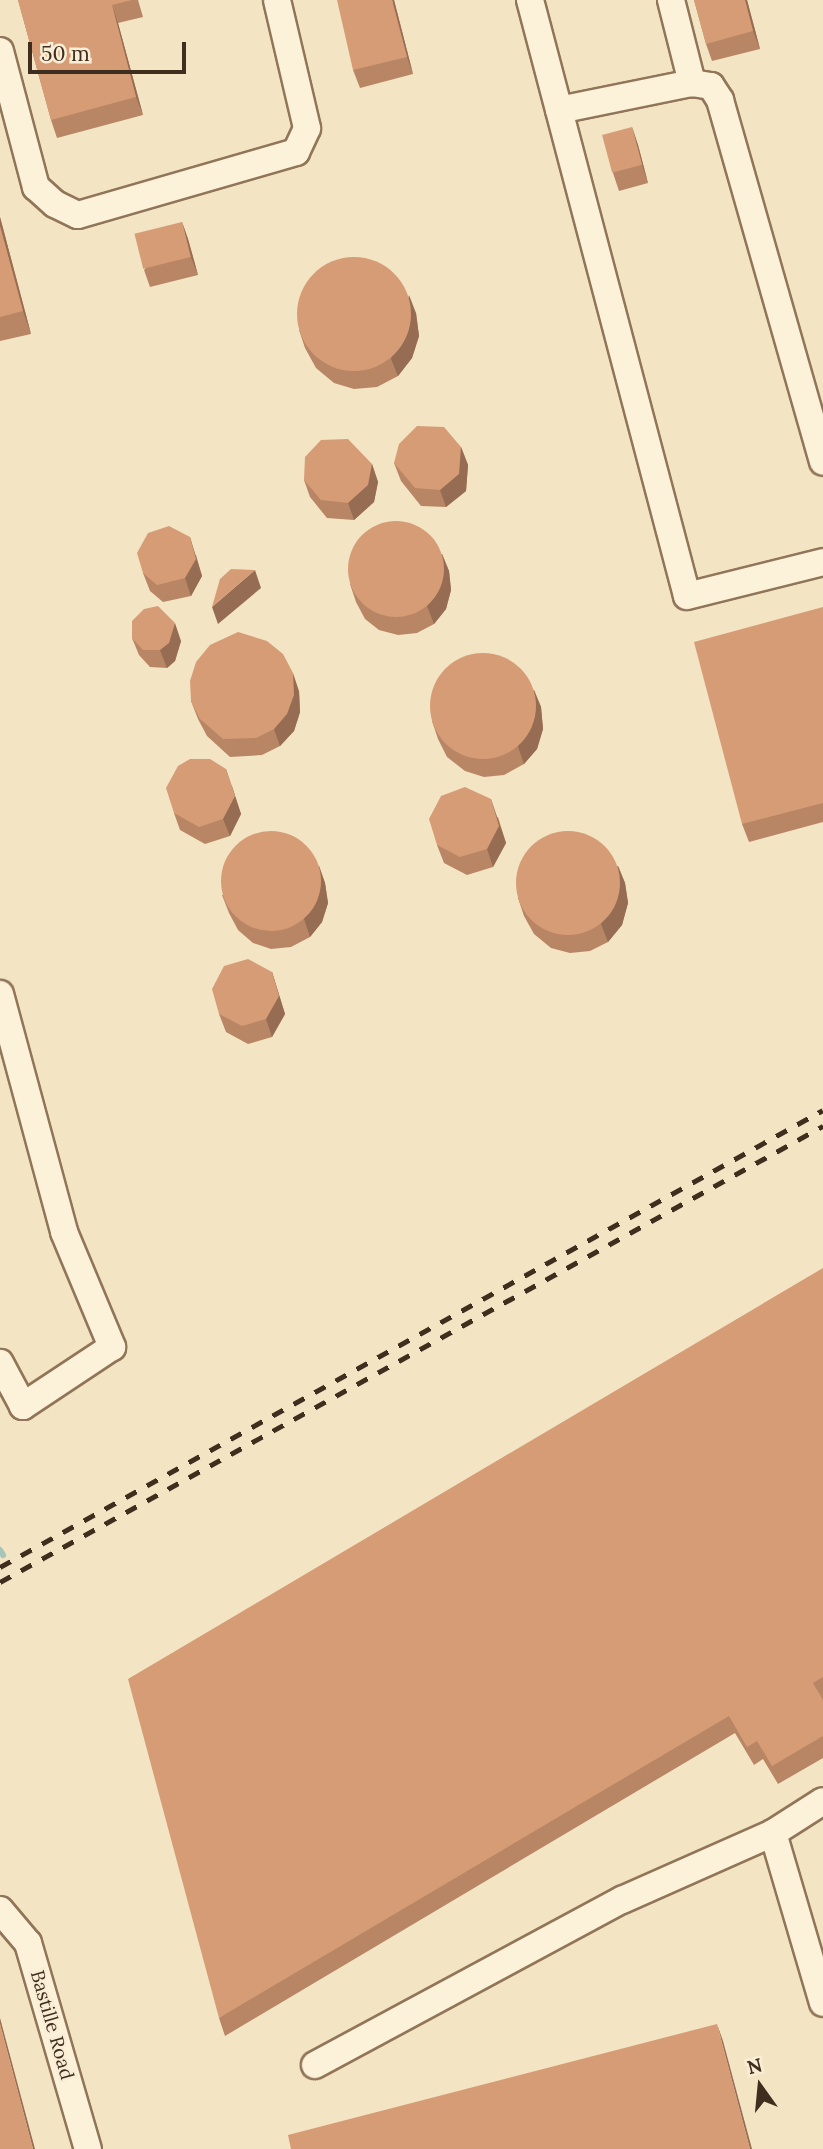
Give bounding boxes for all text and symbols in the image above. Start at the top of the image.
scale bar [32,28,189,72]
text: 50 m [41,40,90,67]
street label: Bastille Road [25,1968,79,2082]
north arrow [725,2051,795,2121]
text: N [744,2052,765,2079]

